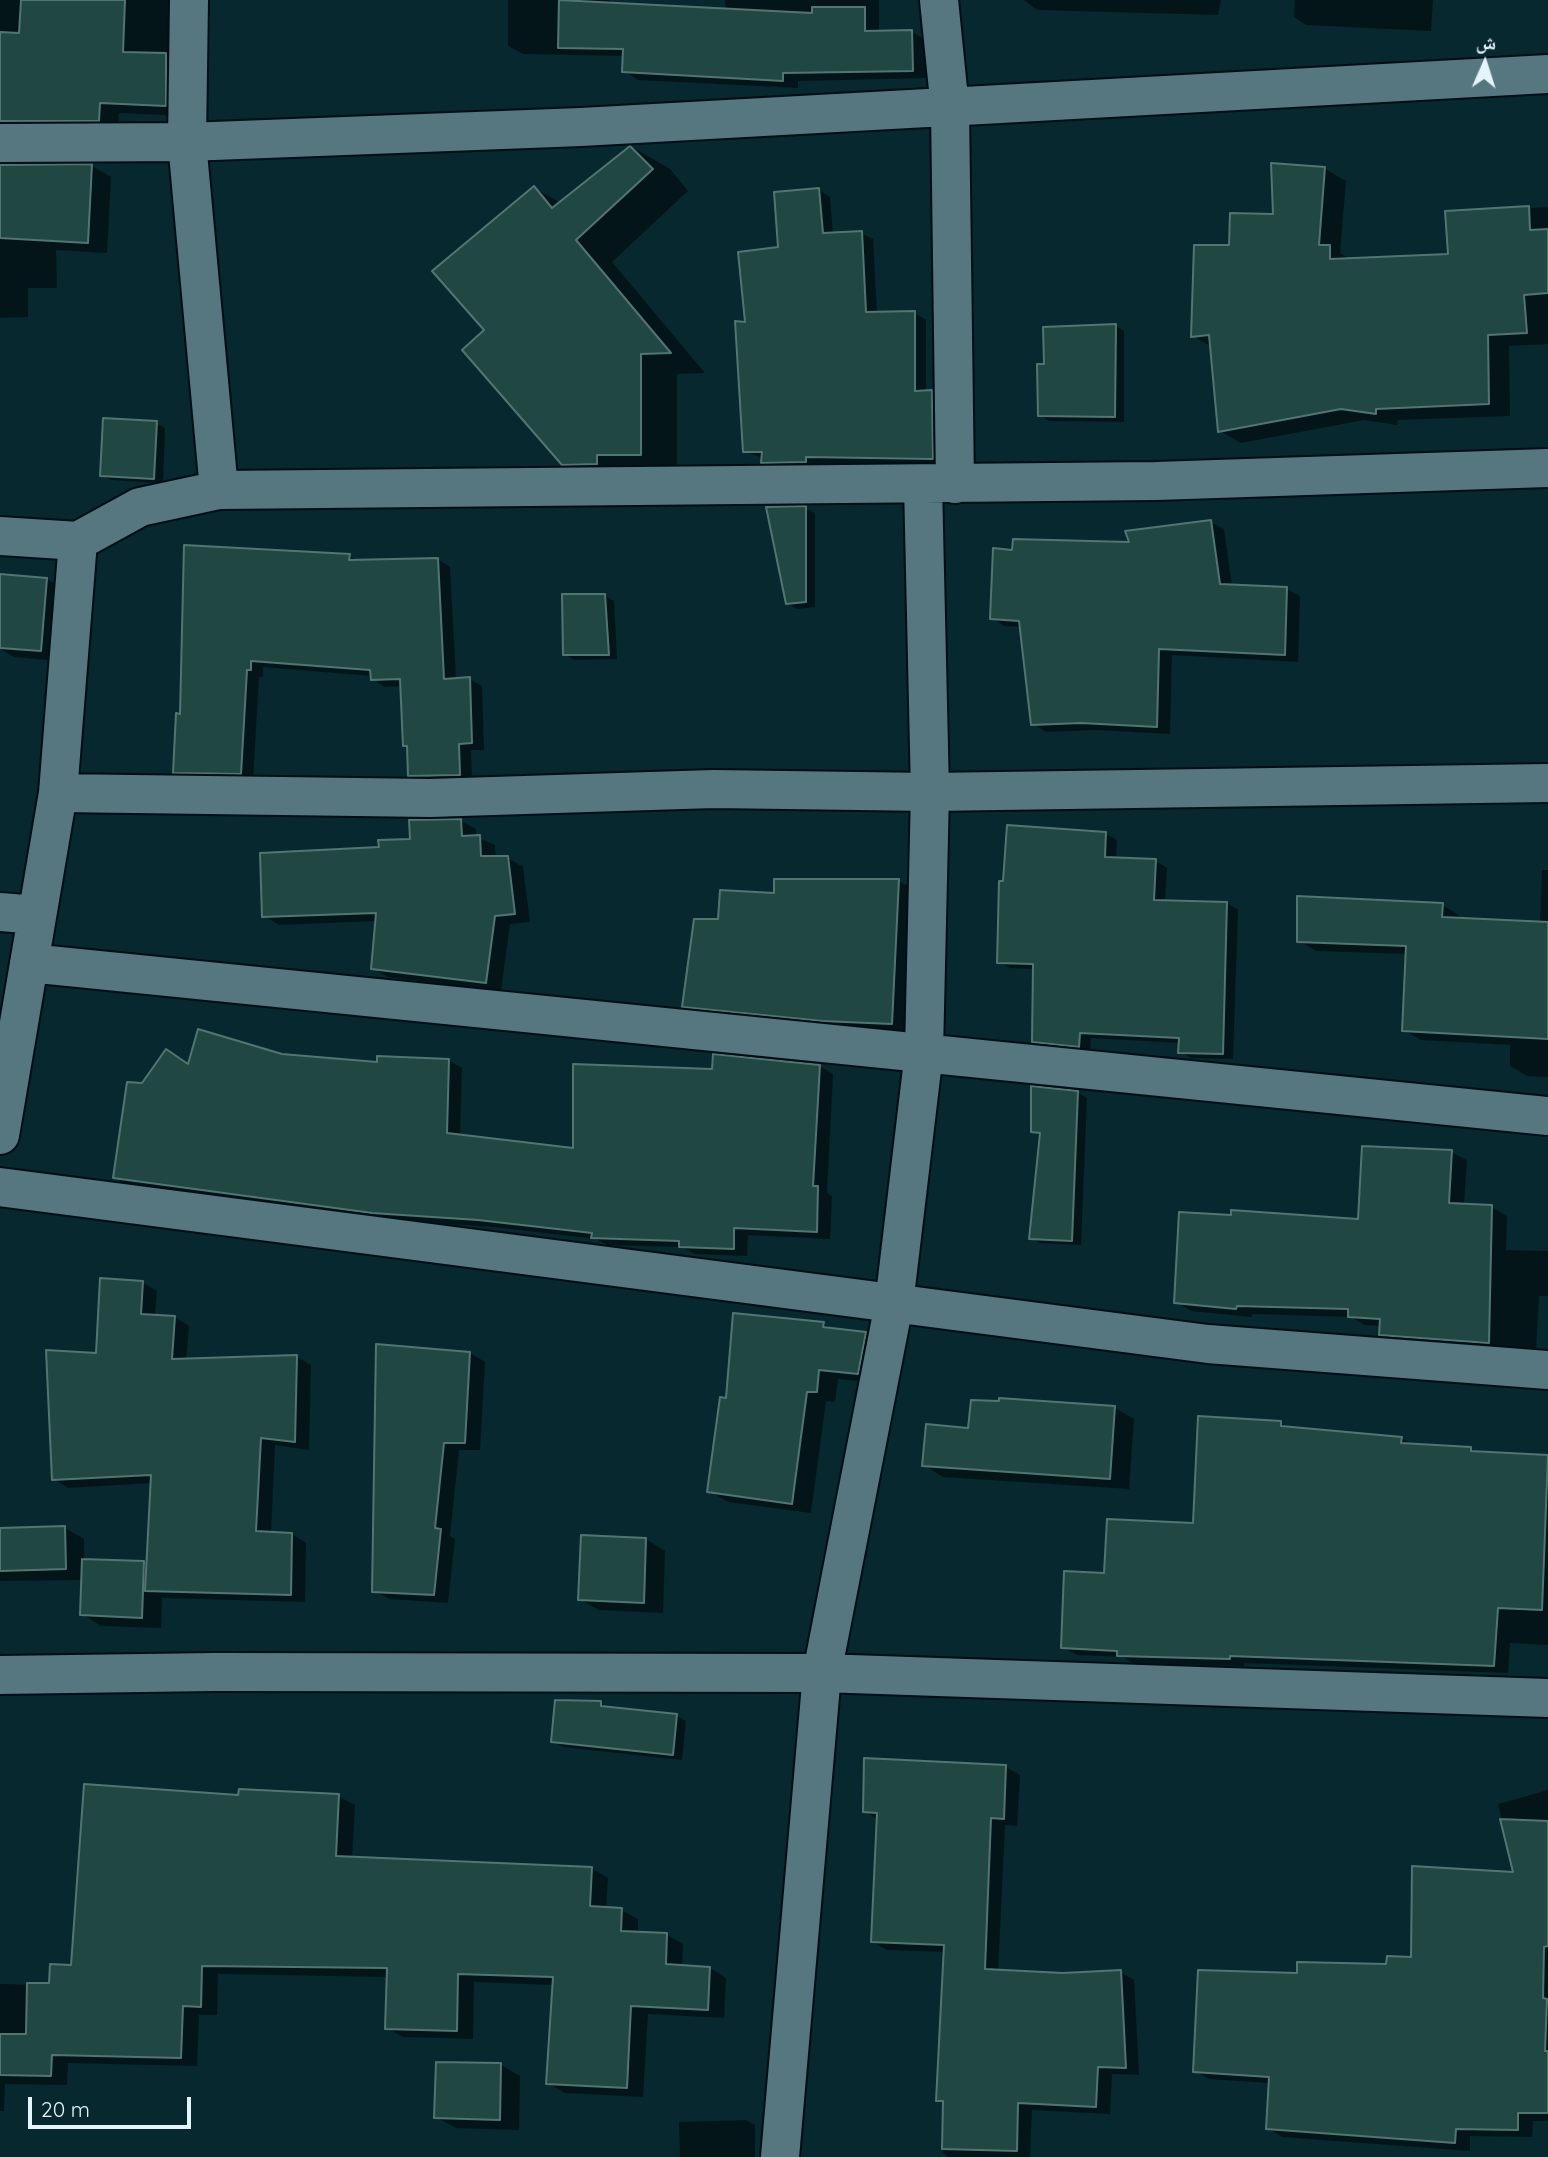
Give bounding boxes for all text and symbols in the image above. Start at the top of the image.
north arrow [1450,28,1520,98]
text: ش [1475,30,1497,55]
scale bar [32,2084,194,2128]
text: 20 m [41,2096,90,2122]

